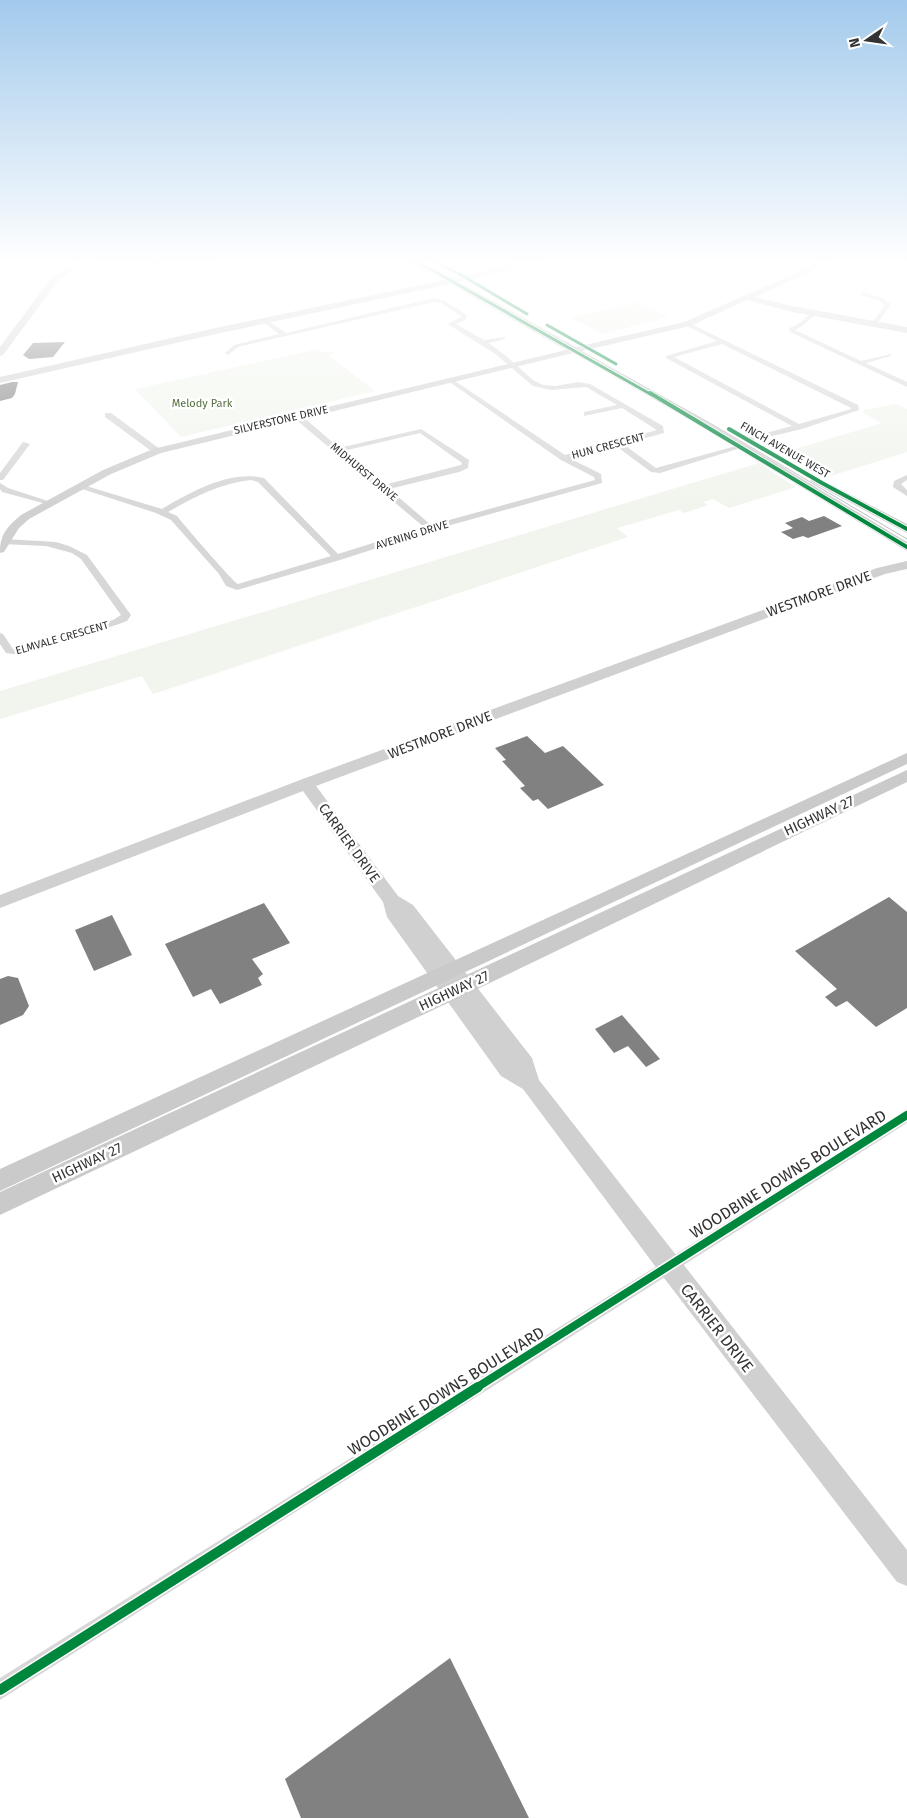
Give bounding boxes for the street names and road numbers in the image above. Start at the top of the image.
street label: SILVERSTONE DRIVE [233,403,330,437]
street label: FINCH AVENUE WEST [738,419,832,481]
street label: HUN CRESCENT [570,430,646,462]
street label: MIDHURST DRIVE [328,440,400,504]
street label: AVENING DRIVE [374,518,450,552]
street label: WESTMORE DRIVE [764,567,874,621]
street label: ELMVALE CRESCENT [14,618,110,657]
street label: WESTMORE DRIVE [386,707,494,763]
street label: HIGHWAY 27 [781,792,857,840]
street label: CARRIER DRIVE [315,800,383,886]
street label: HIGHWAY 27 [416,967,492,1015]
street label: WOODBINE DOWNS BOULEVARD [686,1106,890,1242]
street label: HIGHWAY 27 [49,1139,125,1187]
street label: CARRIER DRIVE [677,1280,757,1376]
street label: WOODBINE DOWNS BOULEVARD [344,1323,548,1459]

